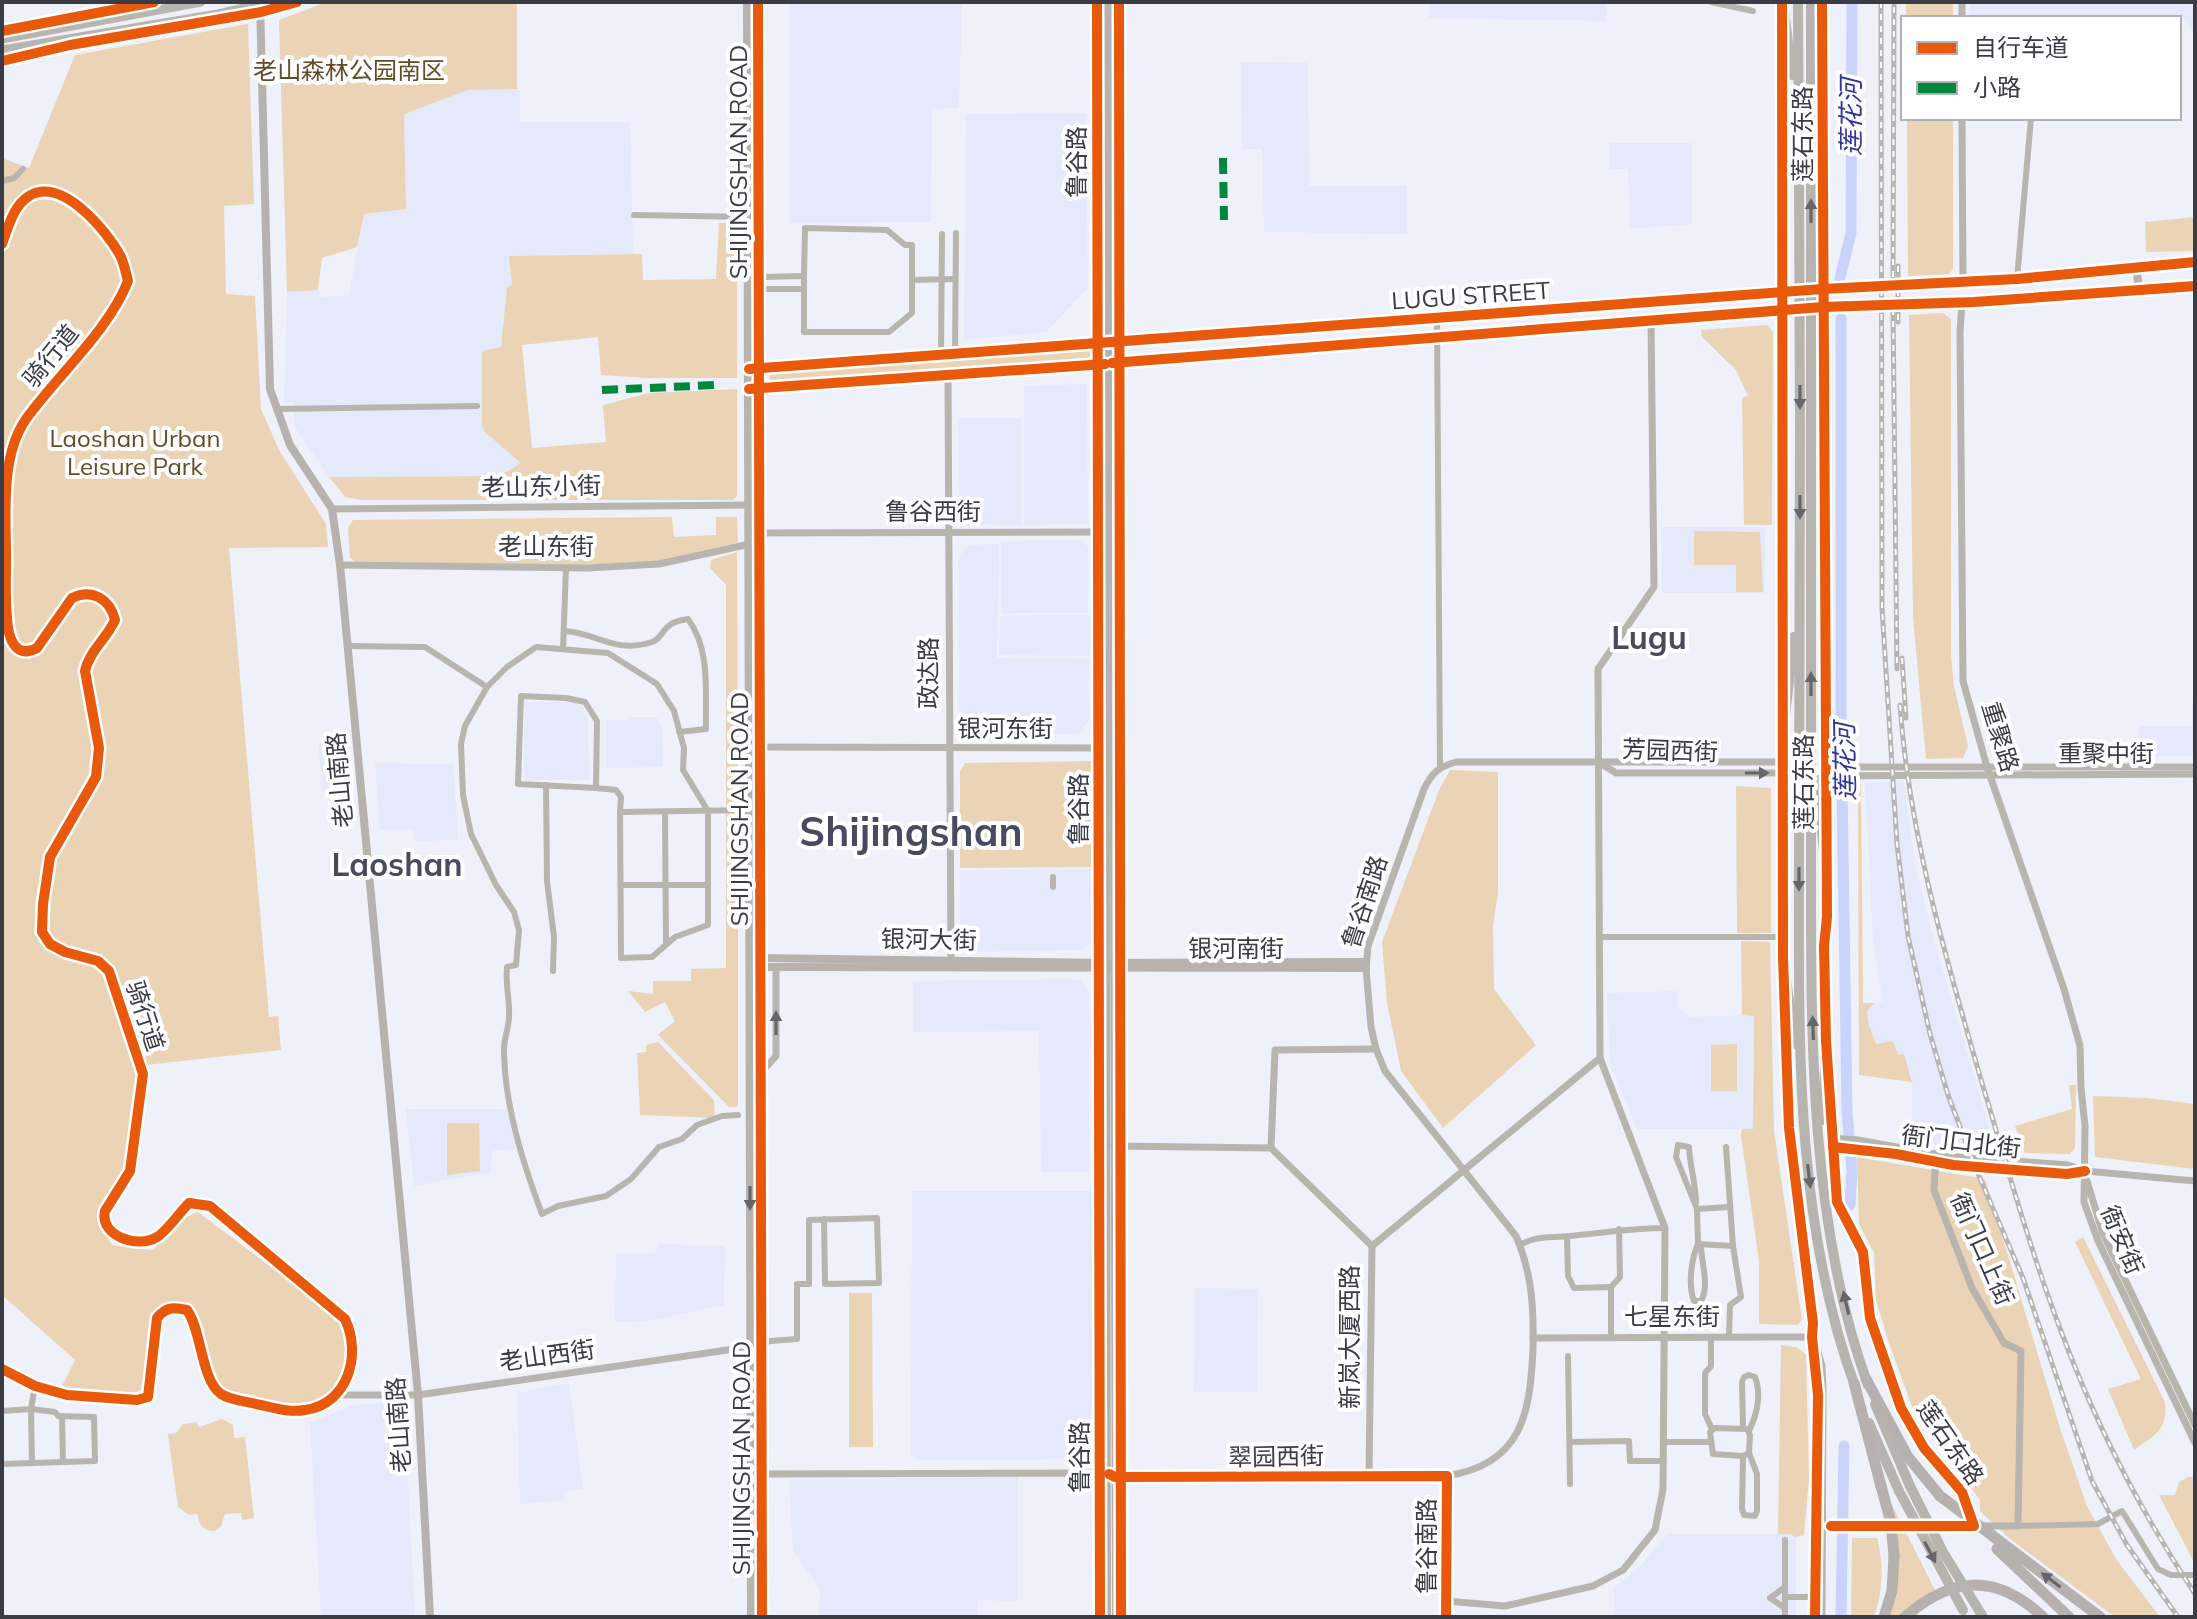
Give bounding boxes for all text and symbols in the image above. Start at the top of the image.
legend [1901,16,2181,120]
text: 自行车道 [1973,32,2069,62]
street label: SHIJINGSHAN ROAD [723,45,753,279]
park label: 老山森林公园南区 [253,55,445,85]
text: 小路 [1973,72,2021,102]
water label: 莲花河 [1834,73,1867,156]
street label: 莲石东路 [1787,86,1817,182]
street label: 鲁谷路 [1061,126,1091,198]
one-way arrow [1805,198,1817,223]
street label: LUGU STREET [1390,274,1552,316]
street label: 骑行道 [16,318,85,393]
one-way arrow [1794,385,1806,410]
park label: Laoshan Urban Leisure Park [50,423,220,481]
street label: 老山东小街 [481,470,601,502]
one-way arrow [1794,495,1806,520]
street label: 鲁谷西街 [885,496,981,526]
street label: 老山东街 [498,531,594,561]
district label: Lugu [1611,617,1687,657]
street label: 政达路 [913,637,943,709]
one-way arrow [1805,671,1817,696]
street label: SHIJINGSHAN ROAD [724,692,754,926]
street label: 重聚路 [1976,698,2026,776]
street label: 银河东街 [957,713,1053,743]
water label: 莲花河 [1827,718,1862,801]
street label: 老山南路 [320,731,358,829]
street label: 芳园西街 [1622,733,1719,767]
street label: 莲石东路 [1788,734,1818,830]
street label: 重聚中街 [2058,738,2154,768]
one-way arrow [1745,767,1770,779]
street label: 鲁谷路 [1063,773,1093,845]
district label: Shijingshan [799,806,1023,856]
district label: Laoshan [331,844,463,884]
street label: 鲁谷南路 [1335,851,1393,952]
one-way arrow [1793,867,1805,892]
street label: 银河大街 [881,923,977,955]
street label: 银河南街 [1188,933,1284,963]
street label: 骑行道 [121,977,171,1055]
one-way arrow [770,1010,782,1035]
one-way arrow [1806,1015,1819,1040]
street label: 衙门口北街 [1900,1119,2023,1163]
one-way arrow [1803,1164,1816,1189]
one-way arrow [744,1186,756,1211]
street label: 衙门口上街 [1945,1188,2021,1310]
street label: 衙安街 [2095,1201,2151,1279]
street label: 新岚大厦西路 [1334,1265,1364,1409]
one-way arrow [1839,1291,1851,1316]
street label: 七星东街 [1624,1301,1720,1331]
street label: 老山西街 [497,1333,596,1377]
street label: SHIJINGSHAN ROAD [726,1341,756,1575]
street label: 老山南路 [380,1376,416,1474]
street label: 莲石东路 [1911,1395,1991,1490]
street label: 鲁谷路 [1064,1421,1094,1493]
street label: 翠园西街 [1228,1440,1324,1472]
street label: 鲁谷南路 [1411,1498,1441,1594]
one-way arrow [1923,1540,1936,1563]
one-way arrow [2040,1572,2062,1588]

